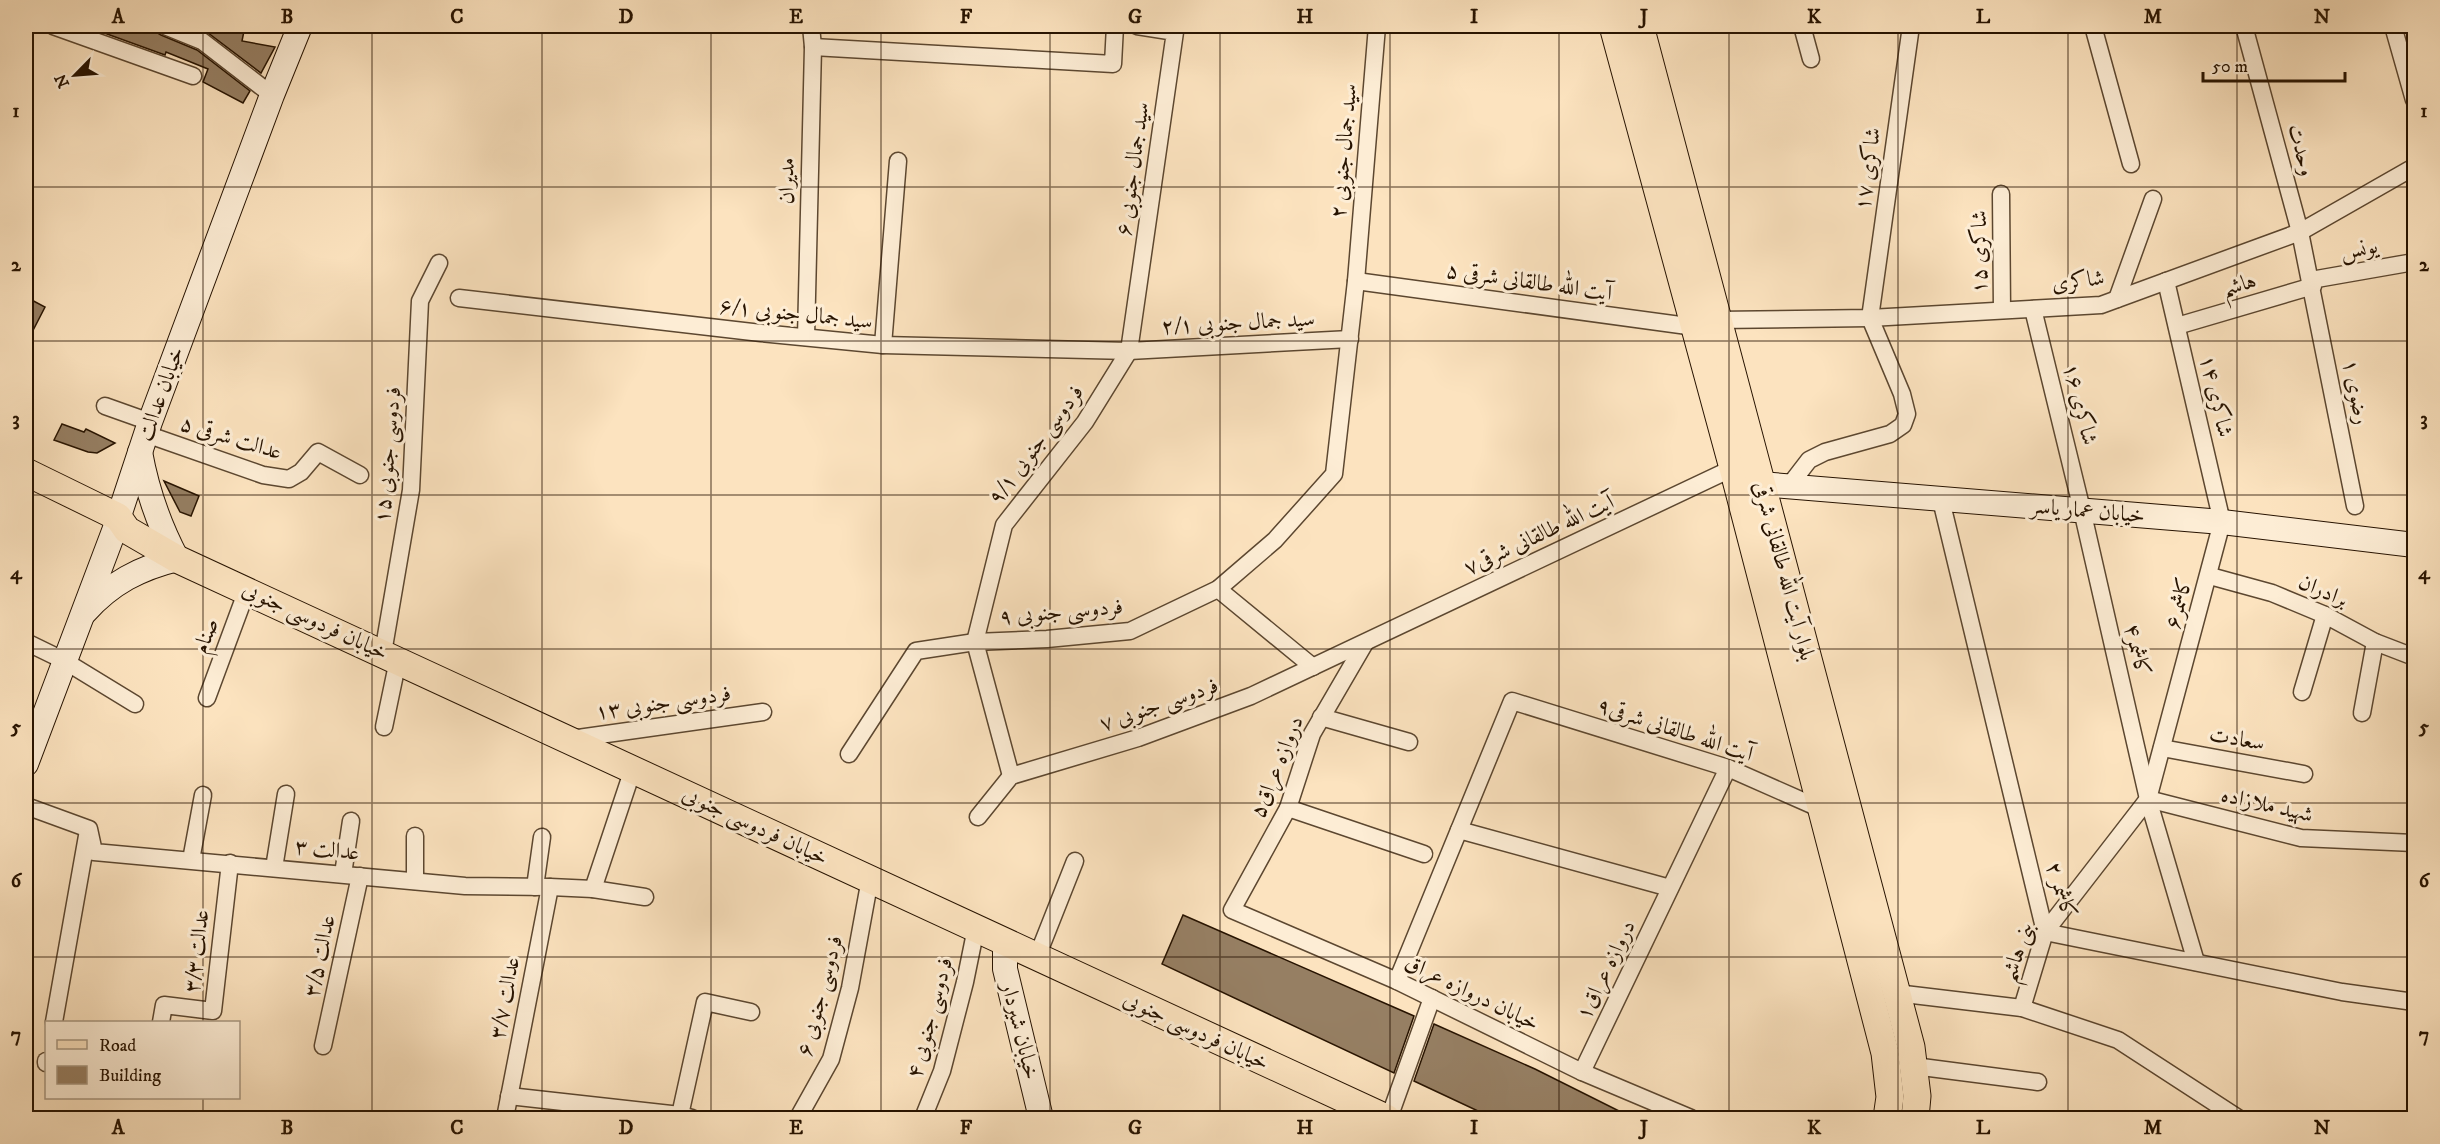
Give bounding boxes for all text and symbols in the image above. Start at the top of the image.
text: A [111,5,126,30]
text: B [281,5,293,30]
text: C [450,5,464,30]
text: D [619,5,634,30]
text: E [789,5,803,30]
text: F [960,5,973,30]
text: G [1128,5,1142,30]
text: H [1297,5,1314,30]
text: I [1470,5,1478,30]
text: J [1638,5,1648,30]
text: K [1807,5,1822,30]
text: L [1976,5,1991,30]
text: M [2144,5,2162,30]
text: N [2314,5,2331,30]
north arrow [45,45,105,105]
scale bar [2203,45,2346,83]
text: 50 m [2212,56,2248,78]
text: N [50,71,74,91]
street label: سید جمال جنوبی ۲ [1325,83,1365,220]
text: 1 [12,99,20,124]
text: 1 [2420,99,2428,124]
street label: سید جمال جنوبی ۶ [1110,100,1158,238]
street label: وحدت [2281,121,2321,179]
street label: شاکری ۱۷ [1849,126,1887,212]
street label: مدیران [773,157,801,205]
street label: شاکری ۱۵ [1966,210,1993,294]
street label: یونس [2338,232,2382,267]
street label: آیت الله طالقانی شرقی ۵ [1444,252,1617,307]
text: 2 [11,253,22,278]
text: 2 [2419,253,2430,278]
street label: شاکری [2050,264,2106,298]
street label: هاشم [2218,267,2261,310]
street label: سید جمال جنوبی ۶/۱ [718,293,874,337]
street label: سید جمال جنوبی ۲/۱ [1160,305,1316,343]
street label: خیابان عدالت [131,343,191,445]
street label: شاکری ۱۴ [2193,352,2239,440]
street label: رضوی ۱ [2336,357,2376,427]
street label: شاکری ۱۶ [2057,360,2103,448]
street label: فردوسی جنوبی ۹/۱ [982,380,1091,511]
street label: فردوسی جنوبی ۱۵ [369,386,409,525]
text: 3 [12,407,20,432]
text: 3 [2420,407,2428,432]
street label: عدالت شرقی ۵ [177,410,285,466]
street label: بلوار آیت الله طالقانی شرقی [1747,477,1826,664]
street label: آیت الله طالقانی شرقی۷ [1458,483,1620,582]
street label: خیابان عمار یاسر [2028,492,2146,529]
text: 4 [10,561,23,586]
text: 4 [2418,561,2431,586]
street label: برادران [2294,568,2352,614]
street label: کاشمر۶ [2159,574,2199,632]
street label: خیابان فردوسی جنوبی [237,575,392,668]
street label: فردوسی جنوبی ۹ [998,593,1124,633]
street label: صنام [187,615,229,659]
street label: کاشمر۴ [2118,621,2156,679]
street label: فردوسی جنوبی ۷ [1096,672,1223,740]
street label: فردوسی جنوبی ۱۳ [593,680,733,728]
street label: آیت الله طالقانی شرقی۹ [1594,687,1760,769]
street label: دروازه عراق۵ [1244,712,1311,822]
text: 5 [10,715,21,740]
text: 5 [2418,715,2429,740]
street label: سعادت [2207,721,2267,757]
street label: خیابان فردوسی جنوبی [677,780,832,873]
street label: شهید ملازاده [2218,781,2316,829]
street label: عدالت ۳ [293,833,361,867]
street label: کاشمر ۲ [2040,859,2082,921]
text: 6 [11,869,23,894]
text: 6 [2419,869,2431,894]
street label: عدالت ۳/۳ [179,908,215,994]
street label: عدالت ۳/۵ [298,912,342,1000]
street label: دروازه عراق۱ [1570,916,1643,1025]
street label: بنی هاشم [1995,918,2048,988]
street label: فردوسی جنوبی ۶ [791,933,851,1060]
street label: خیابان دروازه عراق [1400,949,1544,1038]
street label: عدالت ۳/۷ [484,954,526,1042]
street label: فردوسی جنوبی ۴ [901,955,961,1082]
street label: خیابان شیردار [994,978,1045,1082]
street label: خیابان فردوسی جنوبی [1118,985,1273,1078]
legend [45,1021,240,1099]
text: 7 [11,1023,21,1048]
text: 7 [2419,1023,2429,1048]
text: Road [99,1035,136,1057]
text: Building [99,1065,161,1087]
text: A [111,1116,126,1141]
text: B [281,1116,293,1141]
text: C [450,1116,464,1141]
text: D [619,1116,634,1141]
text: E [789,1116,803,1141]
text: F [960,1116,973,1141]
text: G [1128,1116,1142,1141]
text: H [1297,1116,1314,1141]
text: I [1470,1116,1478,1141]
text: J [1638,1116,1648,1141]
text: K [1807,1116,1822,1141]
text: L [1976,1116,1991,1141]
text: M [2144,1116,2162,1141]
text: N [2314,1116,2331,1141]

